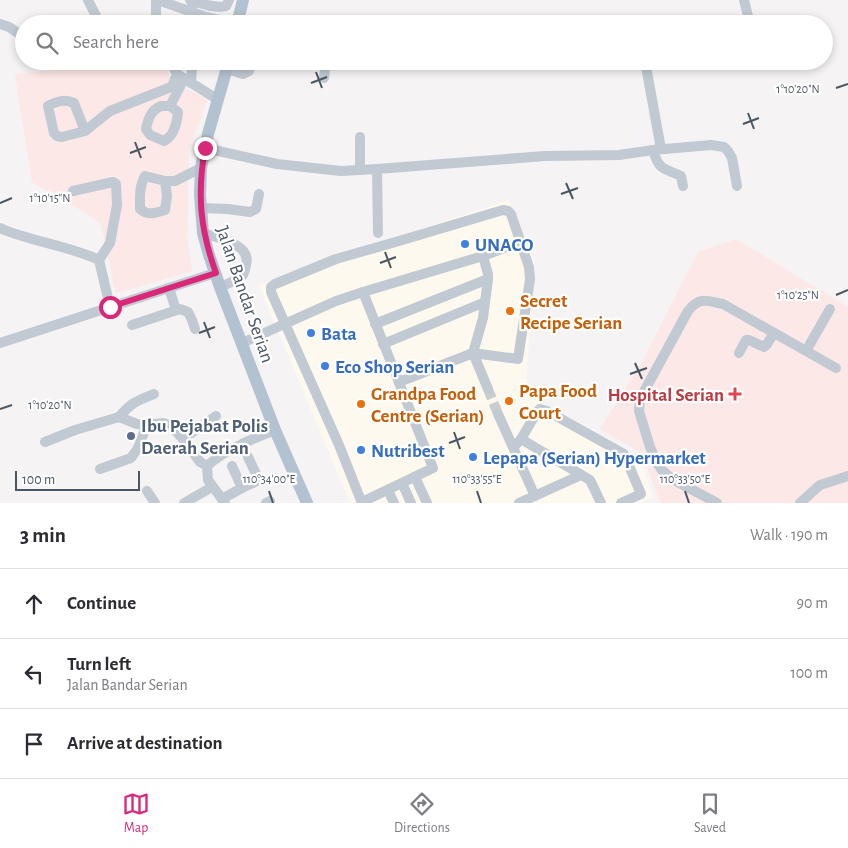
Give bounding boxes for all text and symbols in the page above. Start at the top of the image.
search box [15,15,833,70]
icon: search [33,29,61,57]
text: Search here [73,33,159,52]
text: 1°10'20"N [776,83,820,95]
route end [194,137,217,160]
text: 1°10'15"N [30,192,70,204]
street label: Jalan Bandar Serian [212,224,277,365]
place label: UNACO [475,236,533,255]
marker: UNACO [459,238,471,250]
text: 1°10'25"N [777,289,819,301]
place label: Secret Recipe Serian [520,292,622,333]
route start [99,296,122,319]
marker: Secret Recipe Serian [504,305,516,317]
place label: Bata [321,325,357,344]
marker: Bata [305,327,317,339]
place label: Eco Shop Serian [335,358,454,377]
marker: Eco Shop Serian [319,360,331,372]
place label: Papa Food Court [519,382,597,423]
place label: Grandpa Food Centre (Serian) [371,385,485,426]
place label: Hospital Serian [607,386,724,405]
marker: Hospital Serian [728,387,742,401]
marker: Papa Food Court [503,395,515,407]
marker: Grandpa Food Centre (Serian) [355,398,367,410]
text: 1°10'20"N [28,399,72,411]
place label: Ibu Pejabat Polis Daerah Serian [141,417,268,458]
marker: Ibu Pejabat Polis Daerah Serian [125,430,137,442]
place label: Nutribest [371,442,445,461]
marker: Nutribest [355,444,367,456]
place label: Lepapa (Serian) Hypermarket [483,449,706,468]
marker: Lepapa (Serian) Hypermarket [467,451,479,463]
scale bar [15,468,140,491]
text: 100 m [22,473,55,487]
text: 110°34'00"E [243,473,296,485]
text: 110°33'55"E [452,473,502,485]
text: 110°33'50"E [660,473,710,485]
text: 3 min [20,525,66,546]
text: Walk · 190 m [750,527,828,543]
icon: ahead [20,590,48,618]
text: Continue [67,594,136,613]
text: 90 m [797,595,828,611]
text: Turn left [67,655,131,674]
icon: left [20,660,48,688]
text: 100 m [790,665,828,681]
text: Jalan Bandar Serian [67,677,188,693]
icon: arrive [20,730,48,758]
text: Arrive at destination [67,734,223,753]
tab: Map [122,790,150,837]
tab: Directions [394,790,450,837]
tab: Saved [694,790,726,837]

